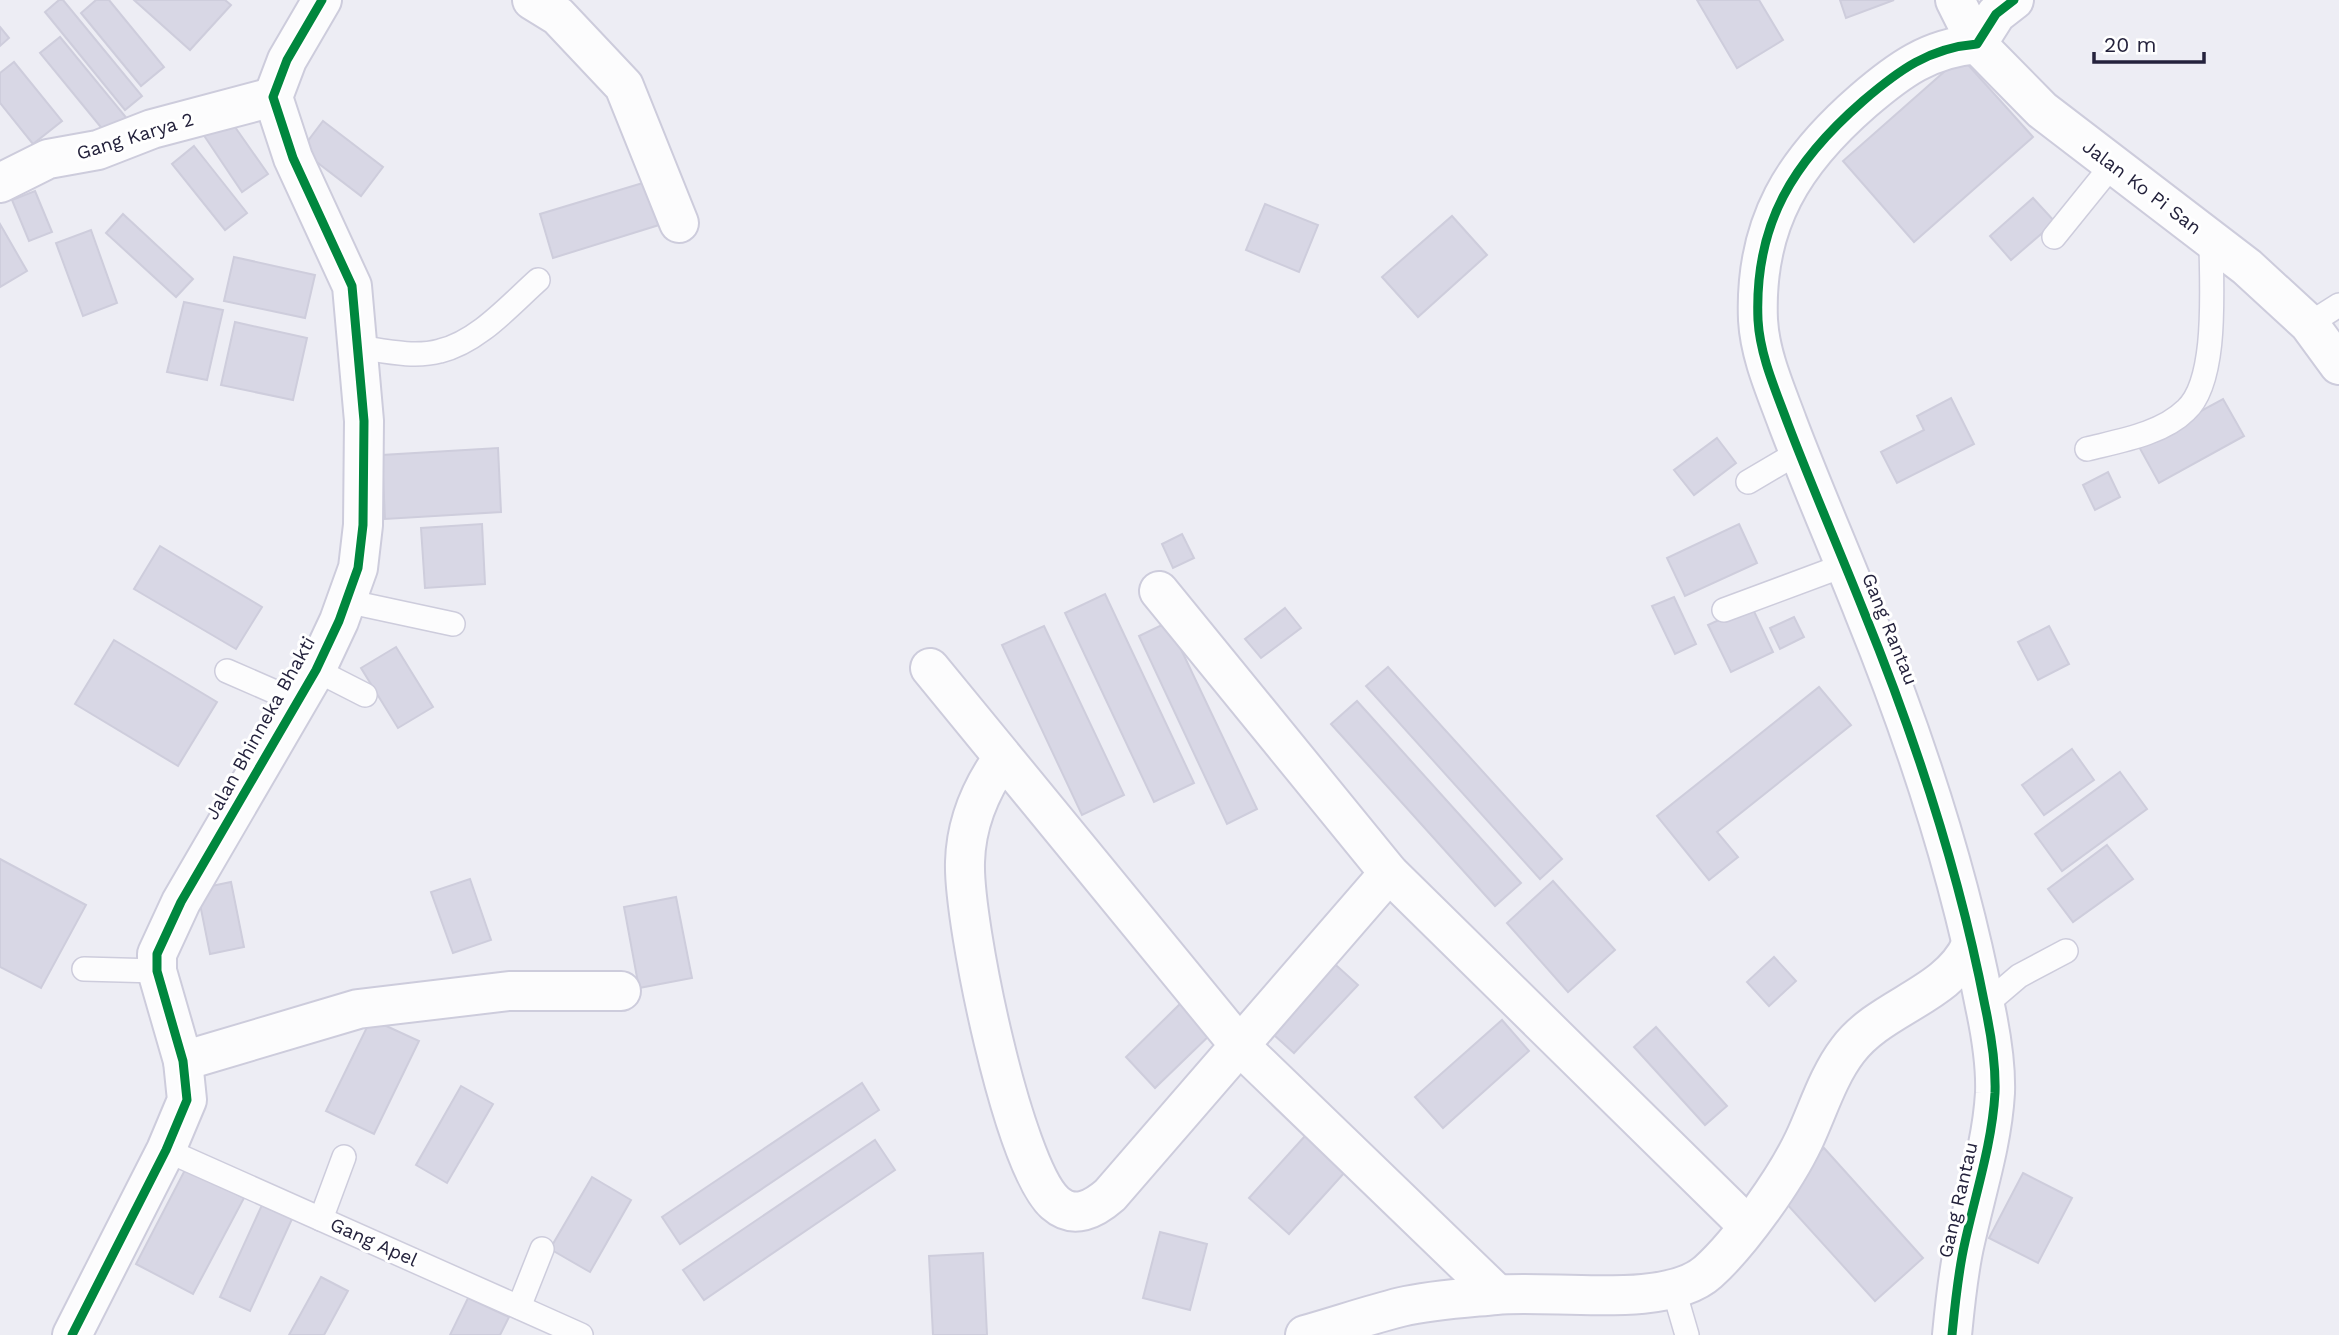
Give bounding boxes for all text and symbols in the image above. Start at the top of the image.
scale bar [2094,21,2204,65]
text: 20 m [2104,32,2156,57]
street label: Gang Karya 2 [74,107,196,165]
street label: Jalan Ko Pi San [2078,135,2206,239]
street label: Gang Rantau [1857,570,1923,688]
street label: Jalan Bhinneka Bhakti [200,632,320,824]
street label: Gang Rantau [1933,1140,1983,1260]
street label: Gang Apel [327,1213,421,1272]

